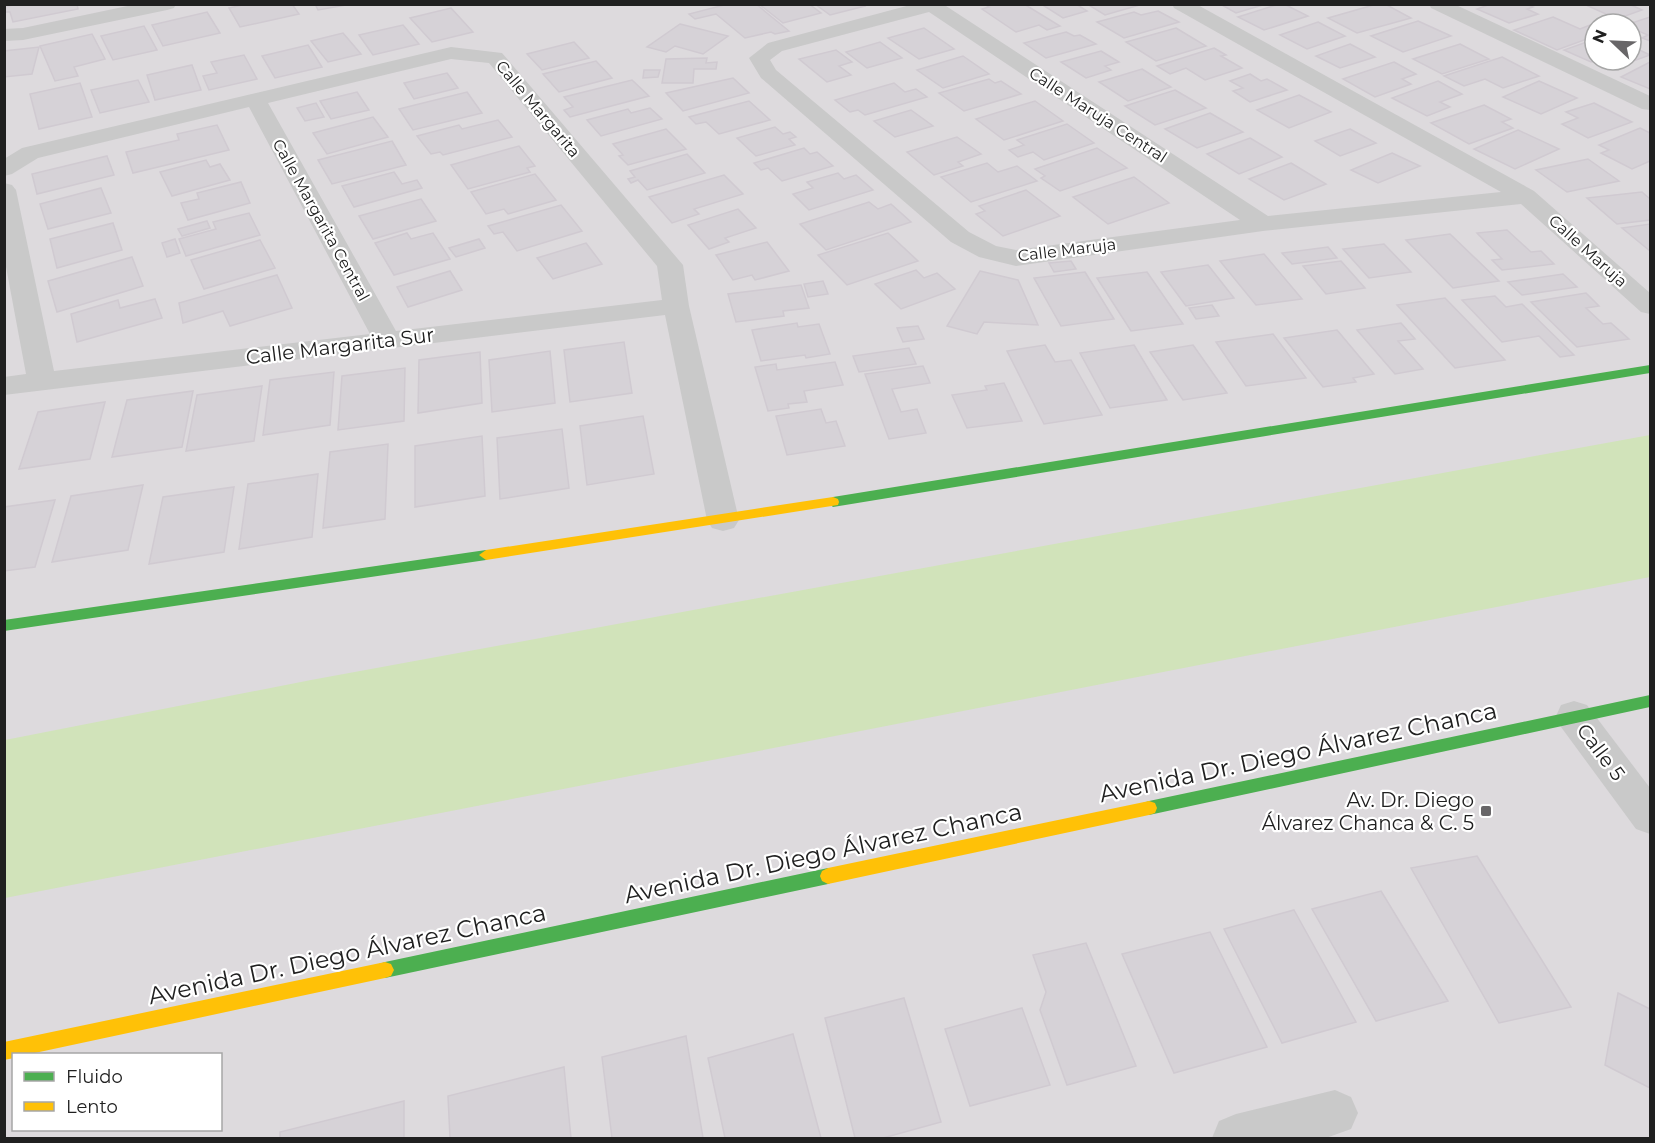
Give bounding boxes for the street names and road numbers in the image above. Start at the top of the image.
street label: Calle Margarita [492,57,584,161]
street label: Calle Maruja Central [1026,63,1170,167]
street label: Calle Margarita Central [269,136,373,304]
street label: Calle Maruja [1545,211,1631,291]
street label: Calle Maruja [1017,235,1117,265]
street label: Calle Margarita Sur [244,323,436,369]
street label: Avenida Dr. Diego Álvarez Chanca [1096,696,1500,808]
street label: Calle 5 [1572,719,1630,785]
street label: Avenida Dr. Diego Álvarez Chanca [621,797,1025,909]
street label: Avenida Dr. Diego Álvarez Chanca [145,898,549,1010]

